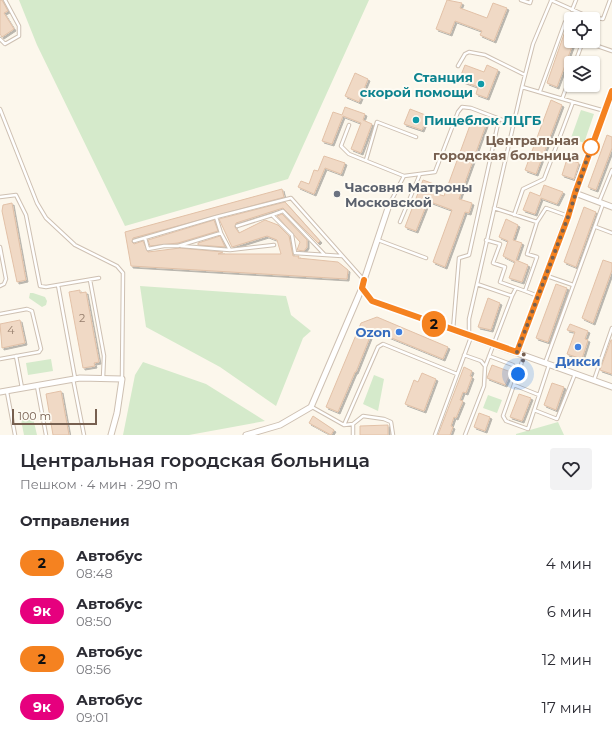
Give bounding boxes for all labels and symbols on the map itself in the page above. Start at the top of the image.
place label: Станция скорой помощи [360,69,473,100]
marker: Станция скорой помощи [476,79,486,89]
place label: Пищеблок ЛЦГБ [424,112,542,128]
marker: Пищеблок ЛЦГБ [411,115,421,125]
place label: Центральная городская больница [433,132,579,163]
marker: Центральная городская больница [582,138,600,156]
place label: Часовня Матроны Московской [345,179,472,210]
marker: Часовня Матроны Московской [332,189,342,199]
house number: 2 [79,311,85,325]
line badge: 2 [421,311,447,337]
house number: 4 [7,323,15,337]
place label: Ozon [356,324,391,340]
marker: Ozon [394,327,404,337]
marker: Дикси [573,342,583,352]
place label: Дикси [555,353,601,369]
your location [508,364,528,384]
scale bar [12,407,97,426]

